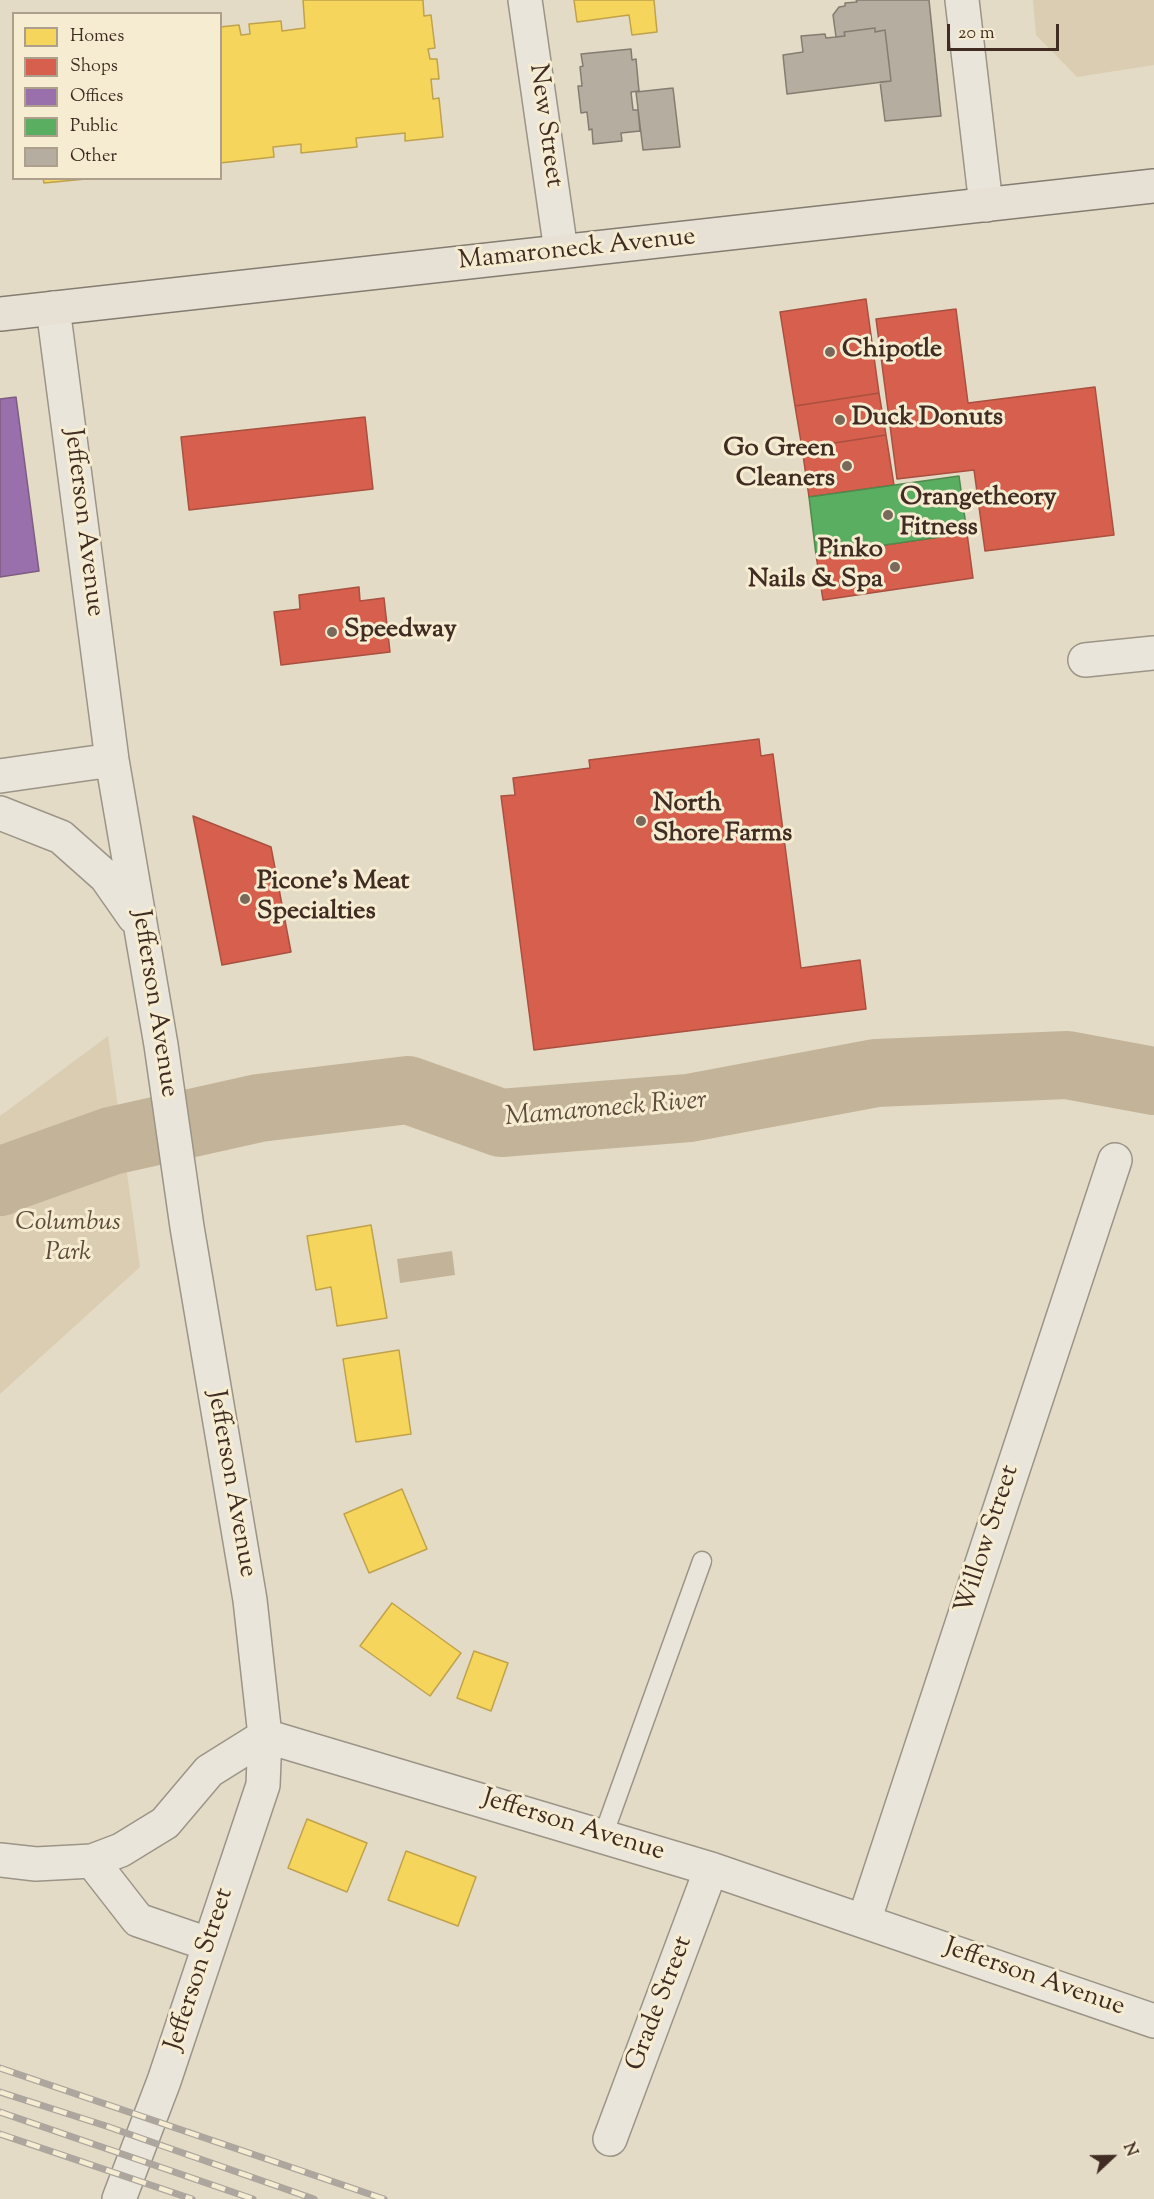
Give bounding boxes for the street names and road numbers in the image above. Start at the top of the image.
street label: New Street [520,62,568,190]
street label: Mamaroneck Avenue [457,223,697,279]
street label: Jefferson Avenue [55,427,109,619]
street label: Jefferson Avenue [123,908,183,1100]
street label: Jefferson Avenue [198,1388,262,1580]
street label: Willow Street [950,1462,1028,1618]
street label: Jefferson Avenue [478,1784,668,1870]
street label: Jefferson Street [160,1885,242,2055]
street label: Grade Street [621,1932,701,2076]
street label: Jefferson Avenue [940,1933,1128,2025]

